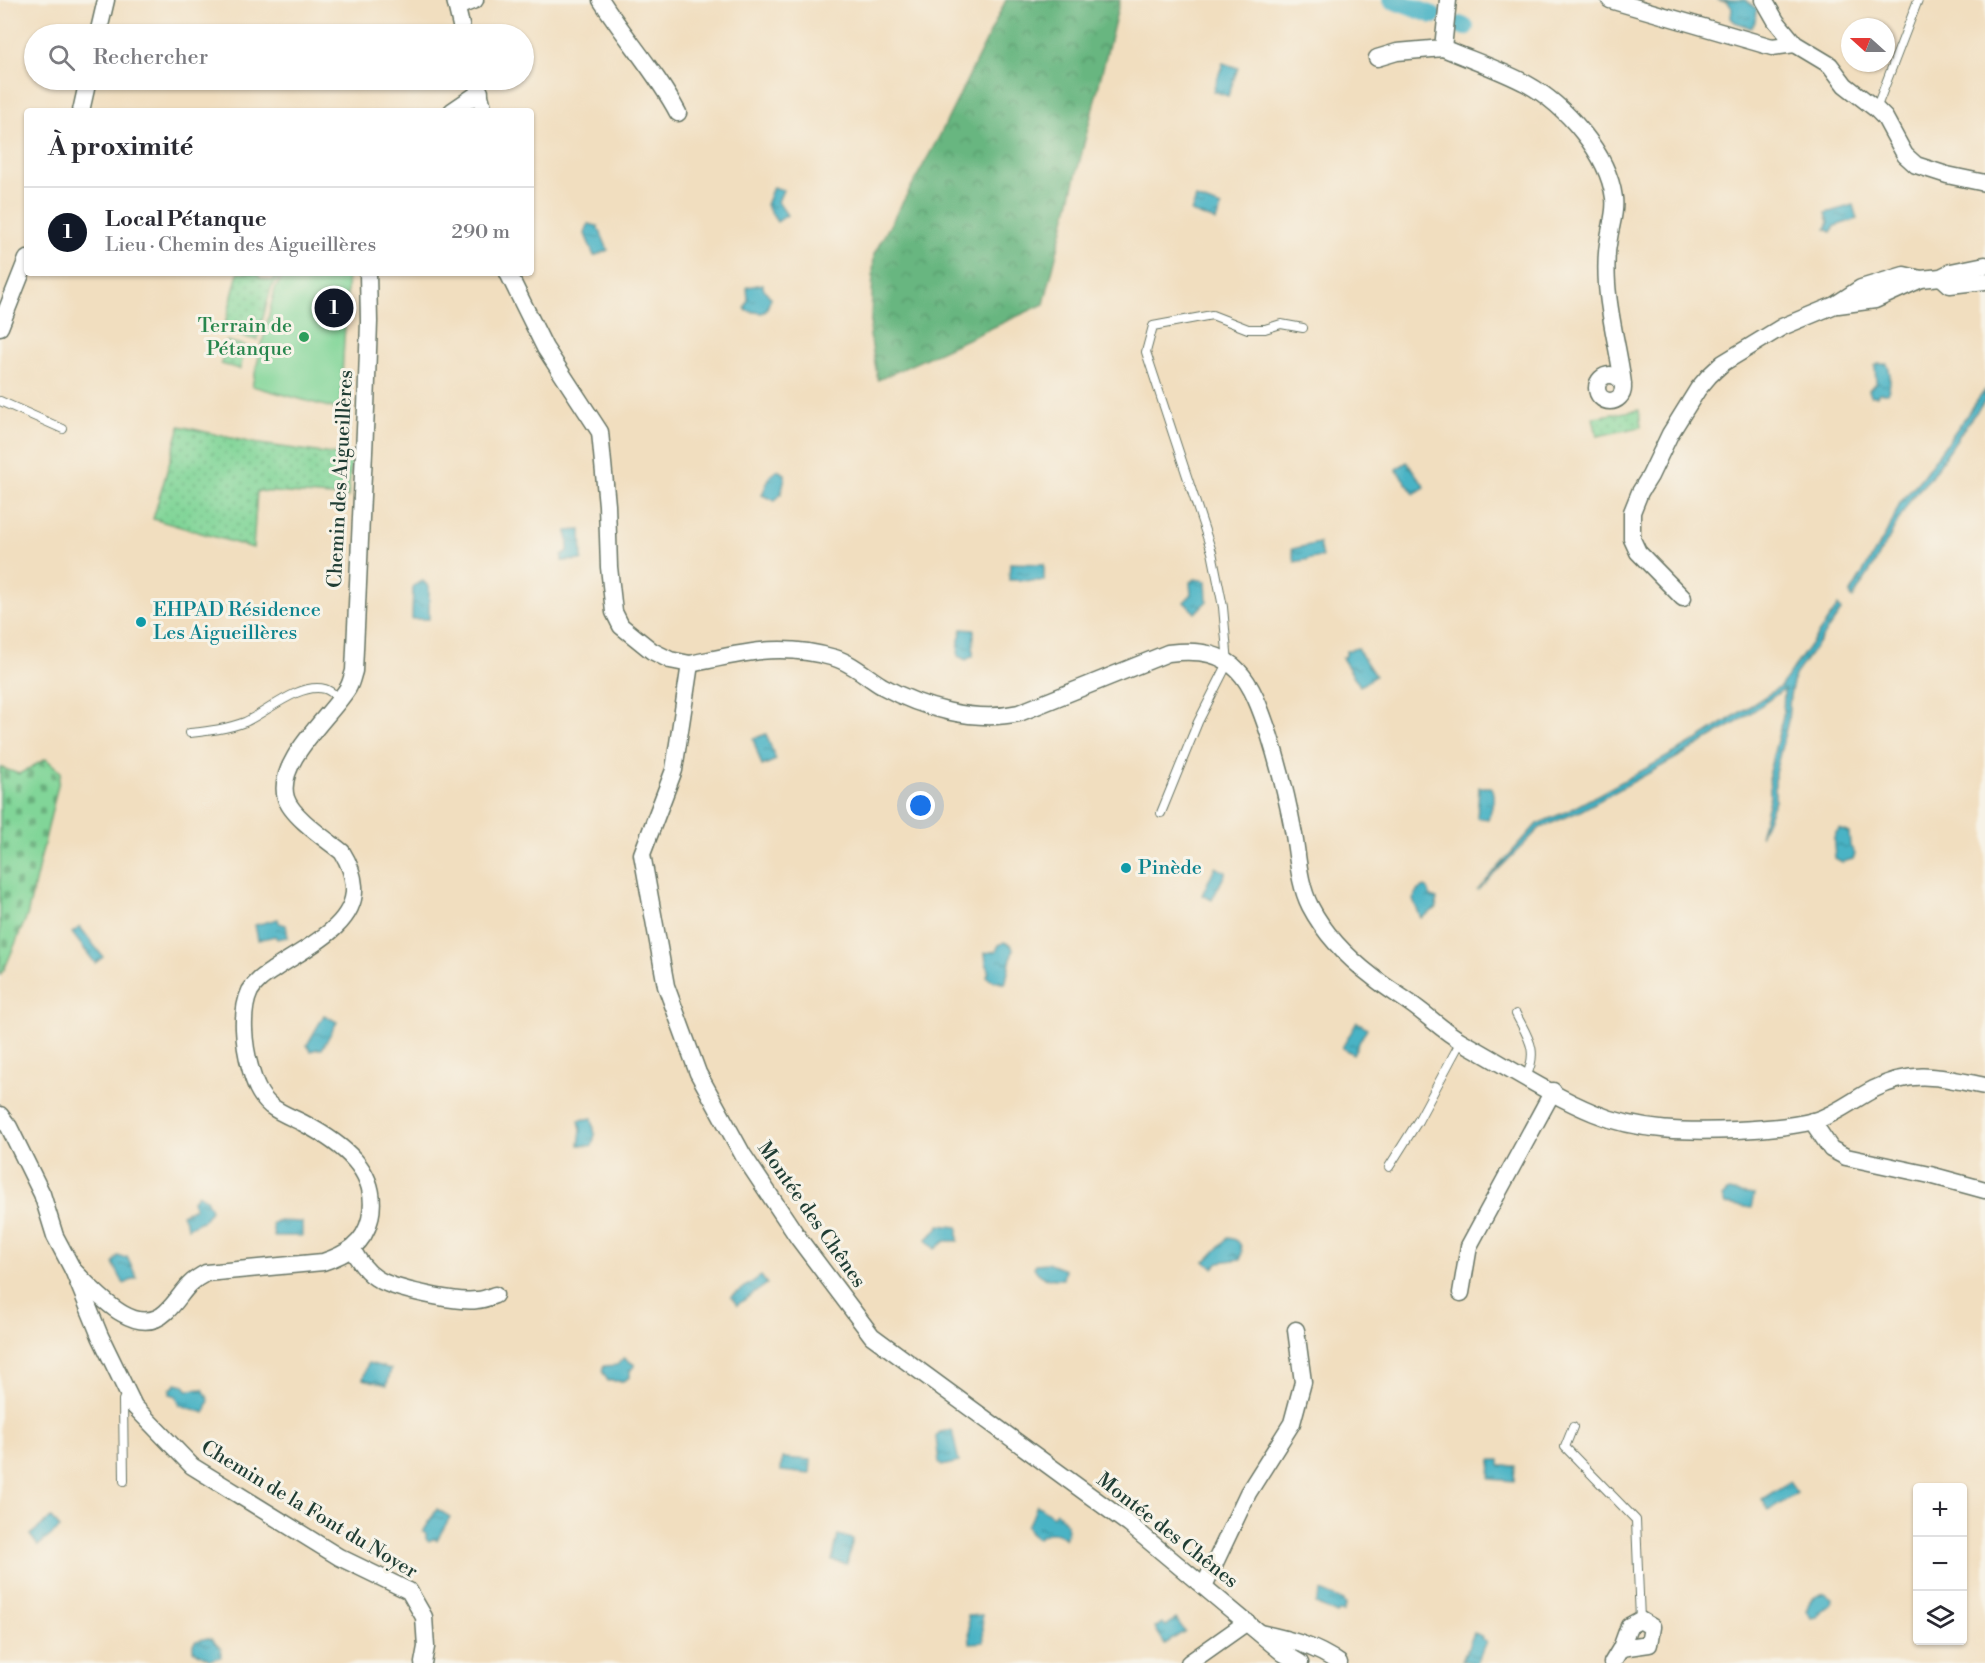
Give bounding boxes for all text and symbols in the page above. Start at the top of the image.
north arrow [1841,18,1895,72]
search box [24,24,534,90]
icon: search [45,41,78,74]
text: Rechercher [93,44,208,71]
text: À proximité [48,131,193,163]
text: Local Pétanque [105,206,267,233]
text: 1 [63,220,72,245]
text: 290 m [452,220,510,245]
text: Lieu · Chemin des Aigueillères [105,233,376,258]
pin: 1 [314,286,354,330]
place label: Terrain de Pétanque [198,314,292,362]
marker: Terrain de Pétanque [297,330,311,344]
street label: Chemin des Aigueillères [323,369,359,589]
place label: EHPAD Résidence Les Aigueillères [153,598,321,646]
marker: EHPAD Résidence Les Aigueillères [134,615,148,629]
your location [906,791,935,820]
place label: Pinède [1138,856,1202,881]
marker: Pinède [1119,861,1133,875]
street label: Montée des Chênes [751,1137,871,1293]
street label: Chemin de la Font du Noyer [196,1435,422,1585]
street label: Montée des Chênes [1091,1468,1243,1594]
map controls [1913,1483,1967,1645]
button: + [1913,1483,1967,1537]
button: − [1913,1537,1967,1591]
button: layers [1913,1591,1967,1645]

